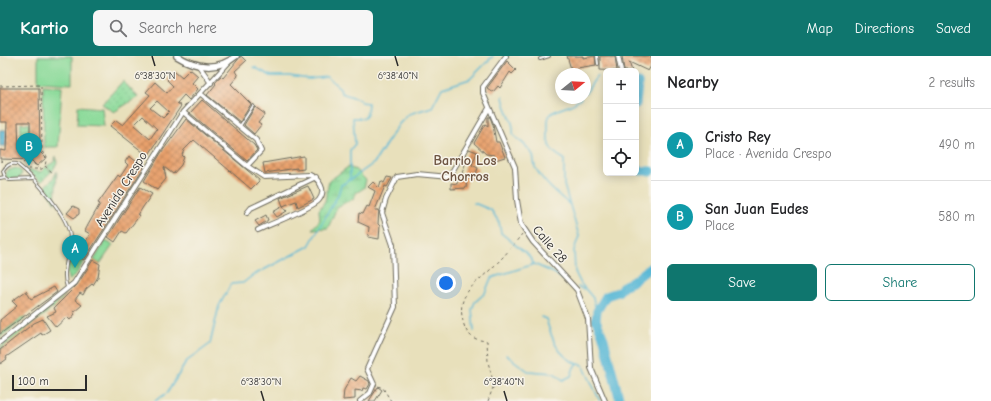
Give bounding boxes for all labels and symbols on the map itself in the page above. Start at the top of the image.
north arrow [555,68,591,104]
text: 6°38'30"N [135,70,175,82]
text: 6°38'40"N [378,70,418,82]
pin: B [16,133,42,166]
street label: Avenida Crespo [92,148,150,229]
district label: Barrio Los Chorros [434,152,497,185]
street label: Calle 28 [530,222,571,266]
pin: A [62,235,88,268]
your location [436,273,456,293]
scale bar [12,373,87,392]
text: 6°38'30"N [241,376,281,388]
text: 6°38'40"N [484,376,524,388]

